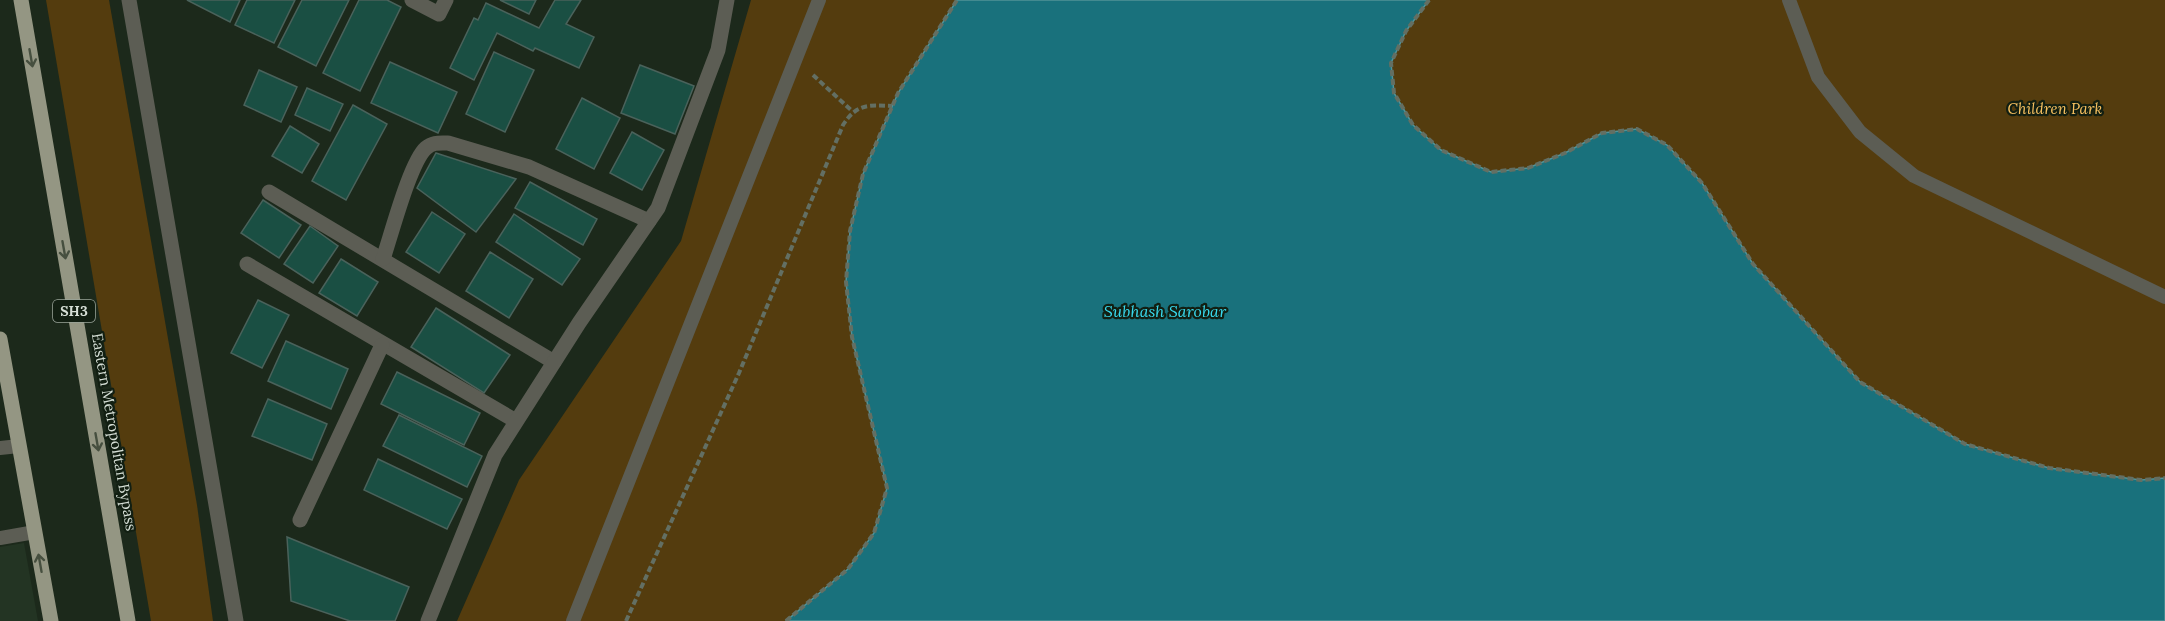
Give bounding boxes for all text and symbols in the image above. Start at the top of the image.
one-way arrow [26,47,37,67]
park label: Children Park [2008,99,2103,118]
one-way arrow [59,240,70,259]
road number: SH3 [53,300,95,322]
water label: Subhash Sarobar [1104,301,1227,321]
street label: Eastern Metropolitan Bypass [88,331,141,532]
one-way arrow [92,432,103,451]
one-way arrow [34,554,45,574]

